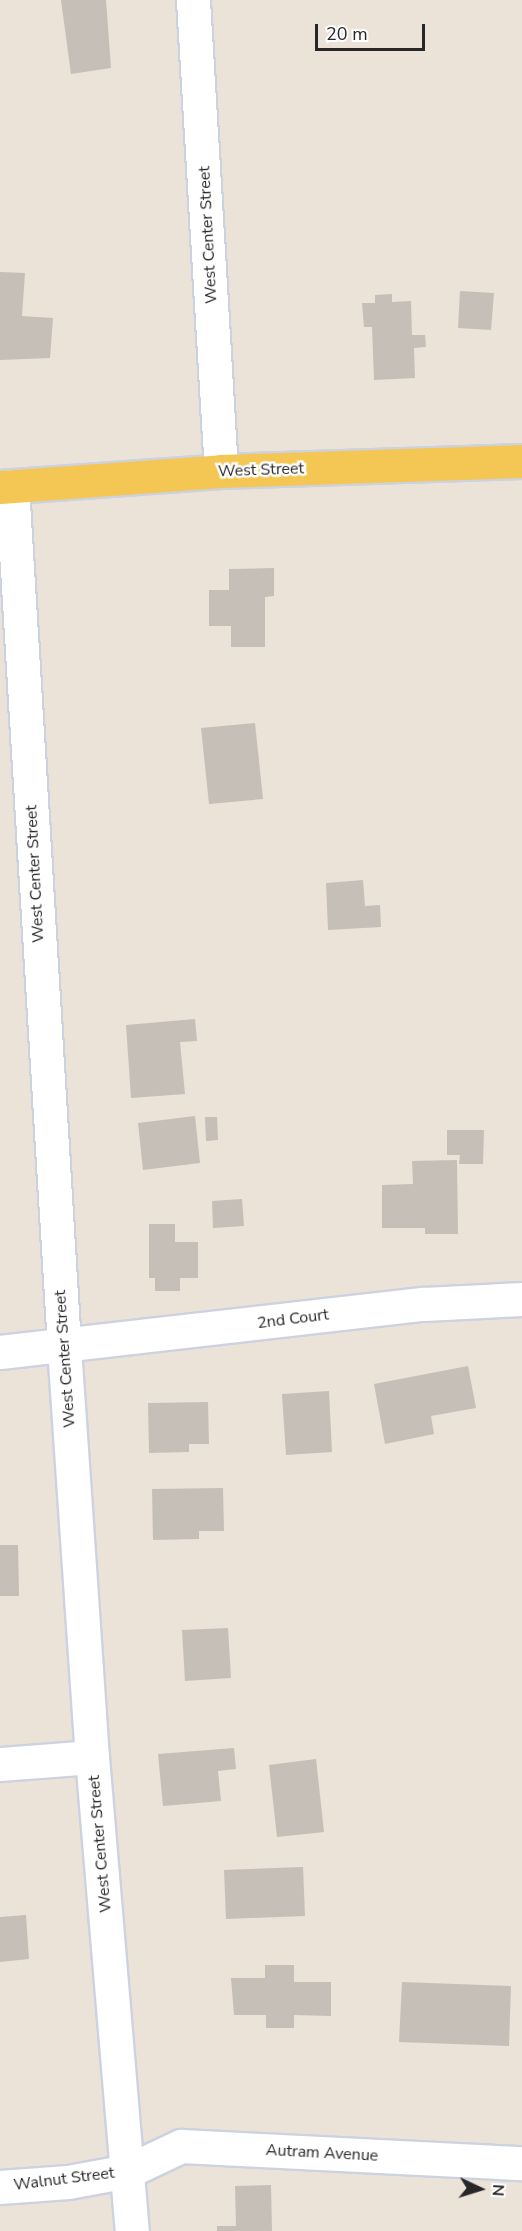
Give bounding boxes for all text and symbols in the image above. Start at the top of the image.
scale bar [318,12,428,50]
text: 20 m [326,22,368,46]
street label: West Center Street [195,166,221,304]
street label: West Street [218,459,304,481]
street label: West Center Street [22,805,48,943]
street label: West Center Street [51,1290,79,1428]
street label: 2nd Court [256,1305,330,1333]
street label: West Center Street [84,1775,116,1913]
street label: Autram Avenue [265,2140,379,2166]
north arrow [450,2159,510,2219]
street label: Walnut Street [13,2163,115,2195]
text: N [487,2184,509,2197]

